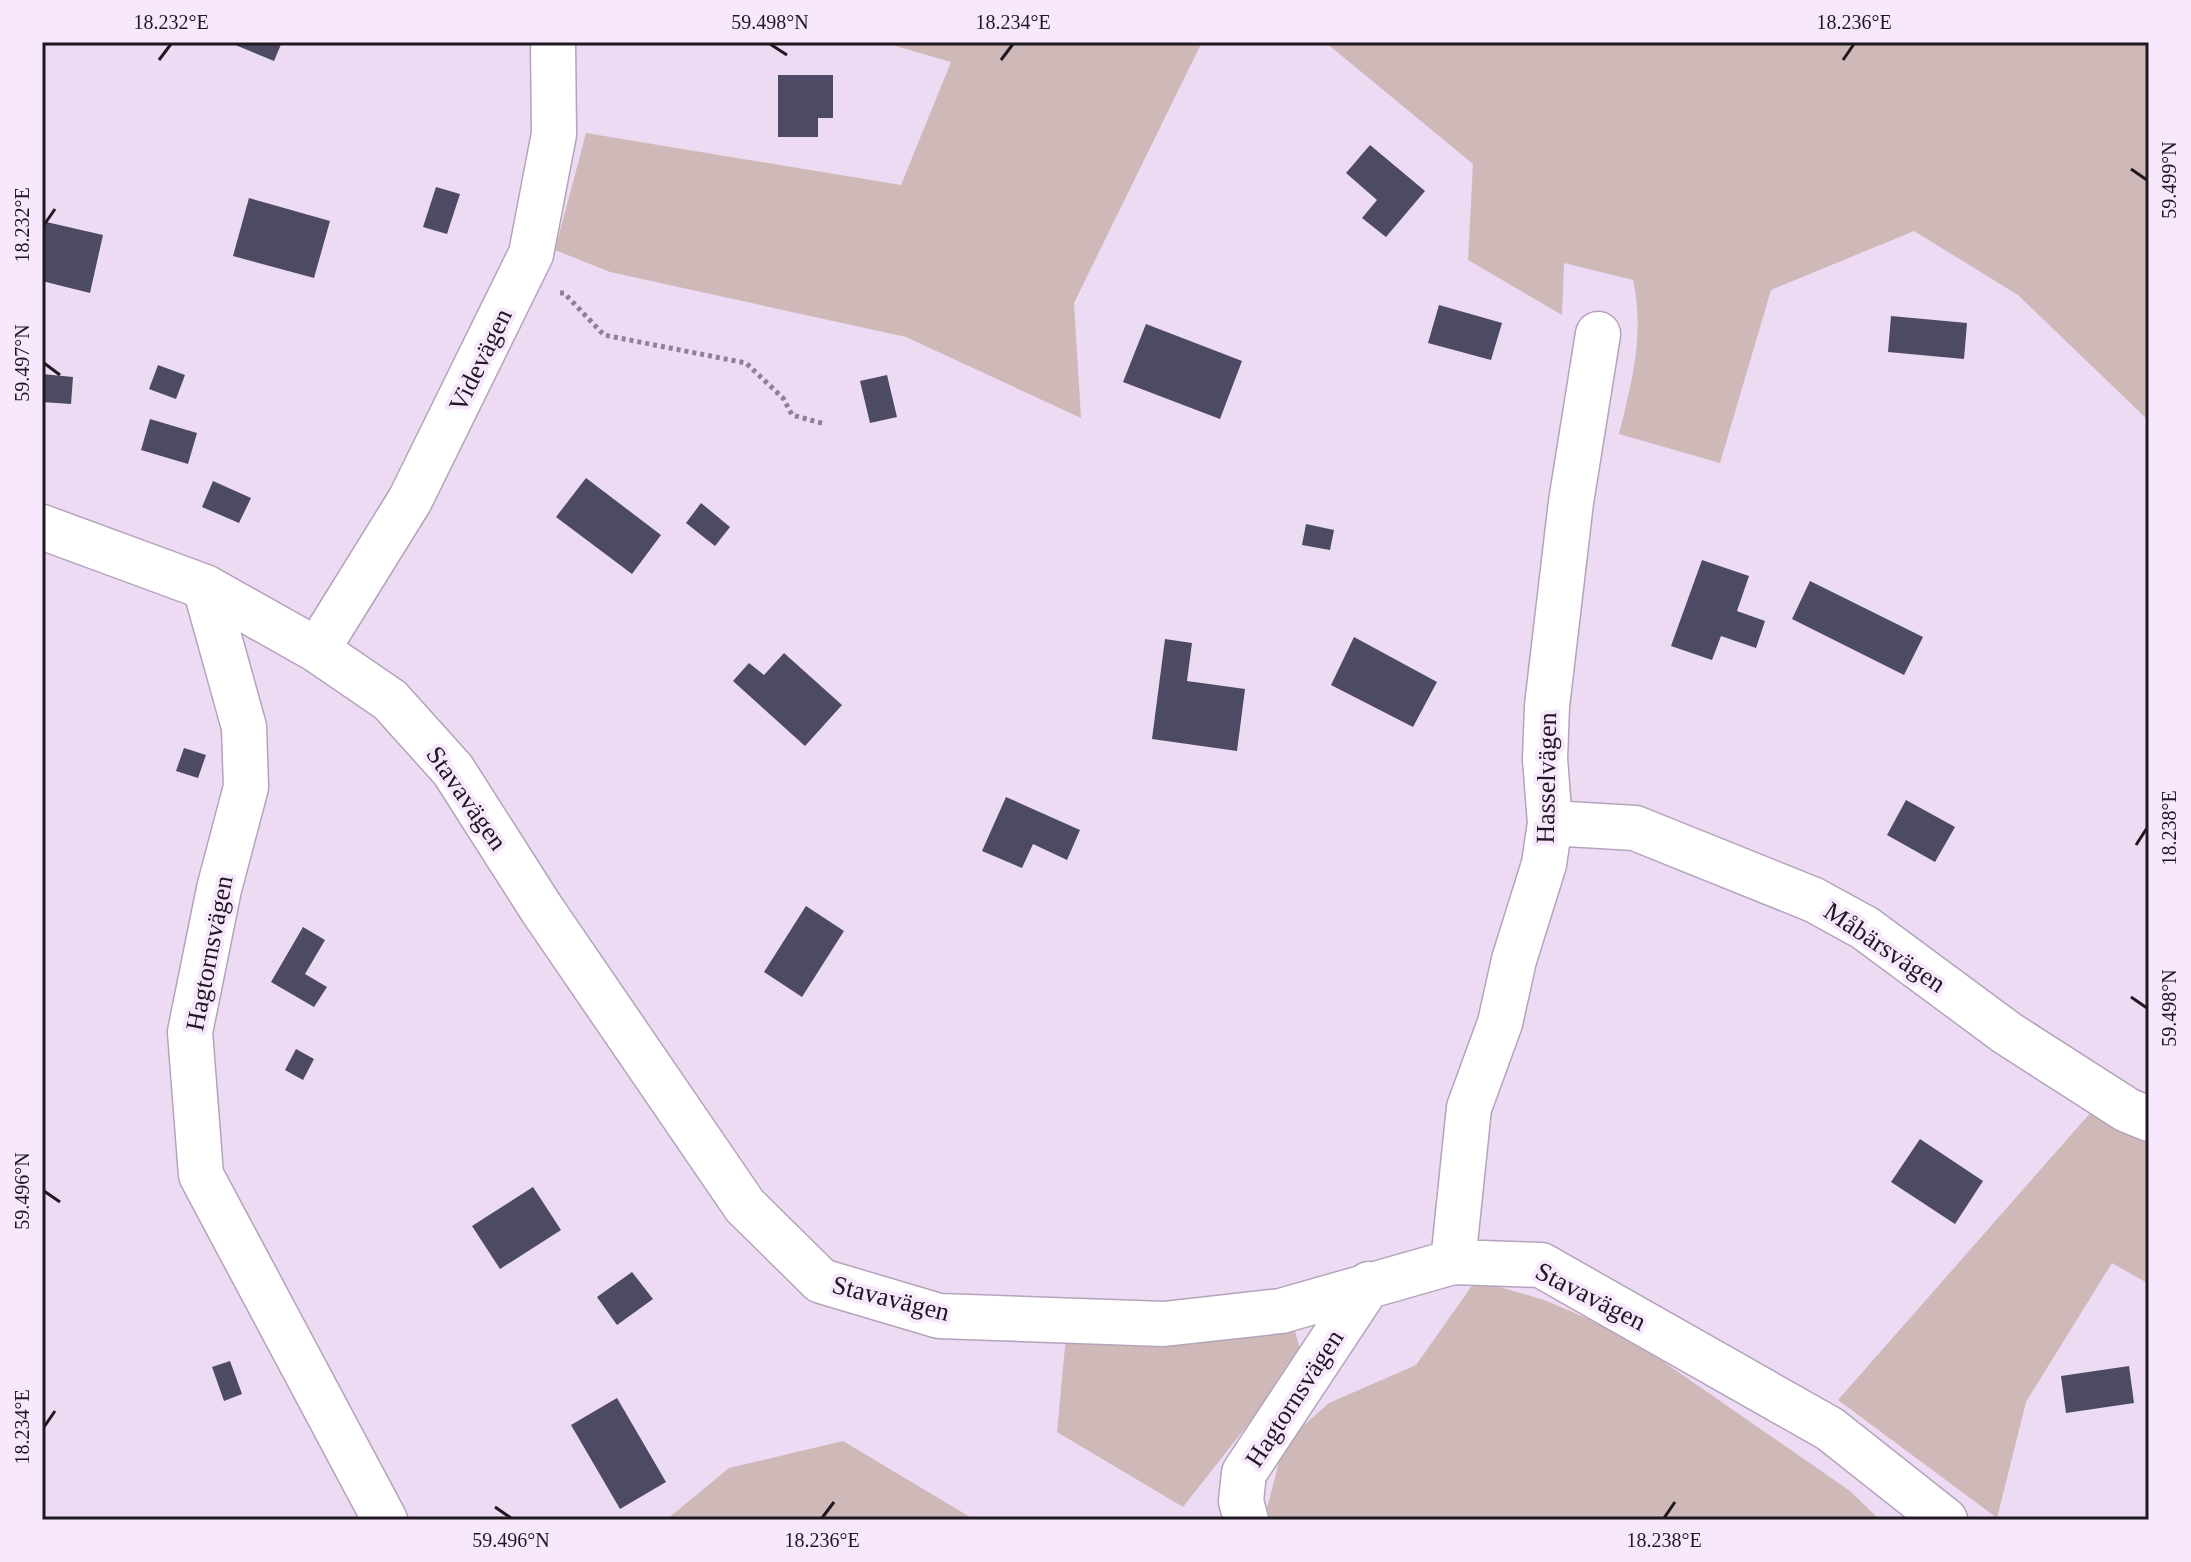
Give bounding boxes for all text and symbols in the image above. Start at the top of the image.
text: 18.232°E [133,11,209,33]
text: 59.498°N [731,11,809,33]
text: 18.234°E [975,11,1051,33]
text: 18.236°E [1816,11,1892,33]
text: 59.499°N [2158,141,2180,219]
text: 18.232°E [11,187,33,263]
street label: Videvägen [443,304,518,416]
text: 59.497°N [11,324,33,402]
street label: Hasselvägen [1531,712,1562,844]
street label: Stavavägen [420,741,513,856]
text: 18.238°E [2158,790,2180,866]
street label: Hagtornsvägen [180,873,239,1033]
street label: Måbärsvägen [1819,896,1951,999]
text: 59.498°N [2158,969,2180,1047]
text: 59.496°N [11,1152,33,1230]
street label: Stavavägen [1531,1256,1651,1337]
street label: Stavavägen [829,1270,953,1327]
street label: Hagtornsvägen [1239,1324,1349,1472]
text: 18.234°E [11,1389,33,1465]
text: 59.496°N [472,1529,550,1551]
text: 18.236°E [784,1529,860,1551]
text: 18.238°E [1626,1529,1702,1551]

